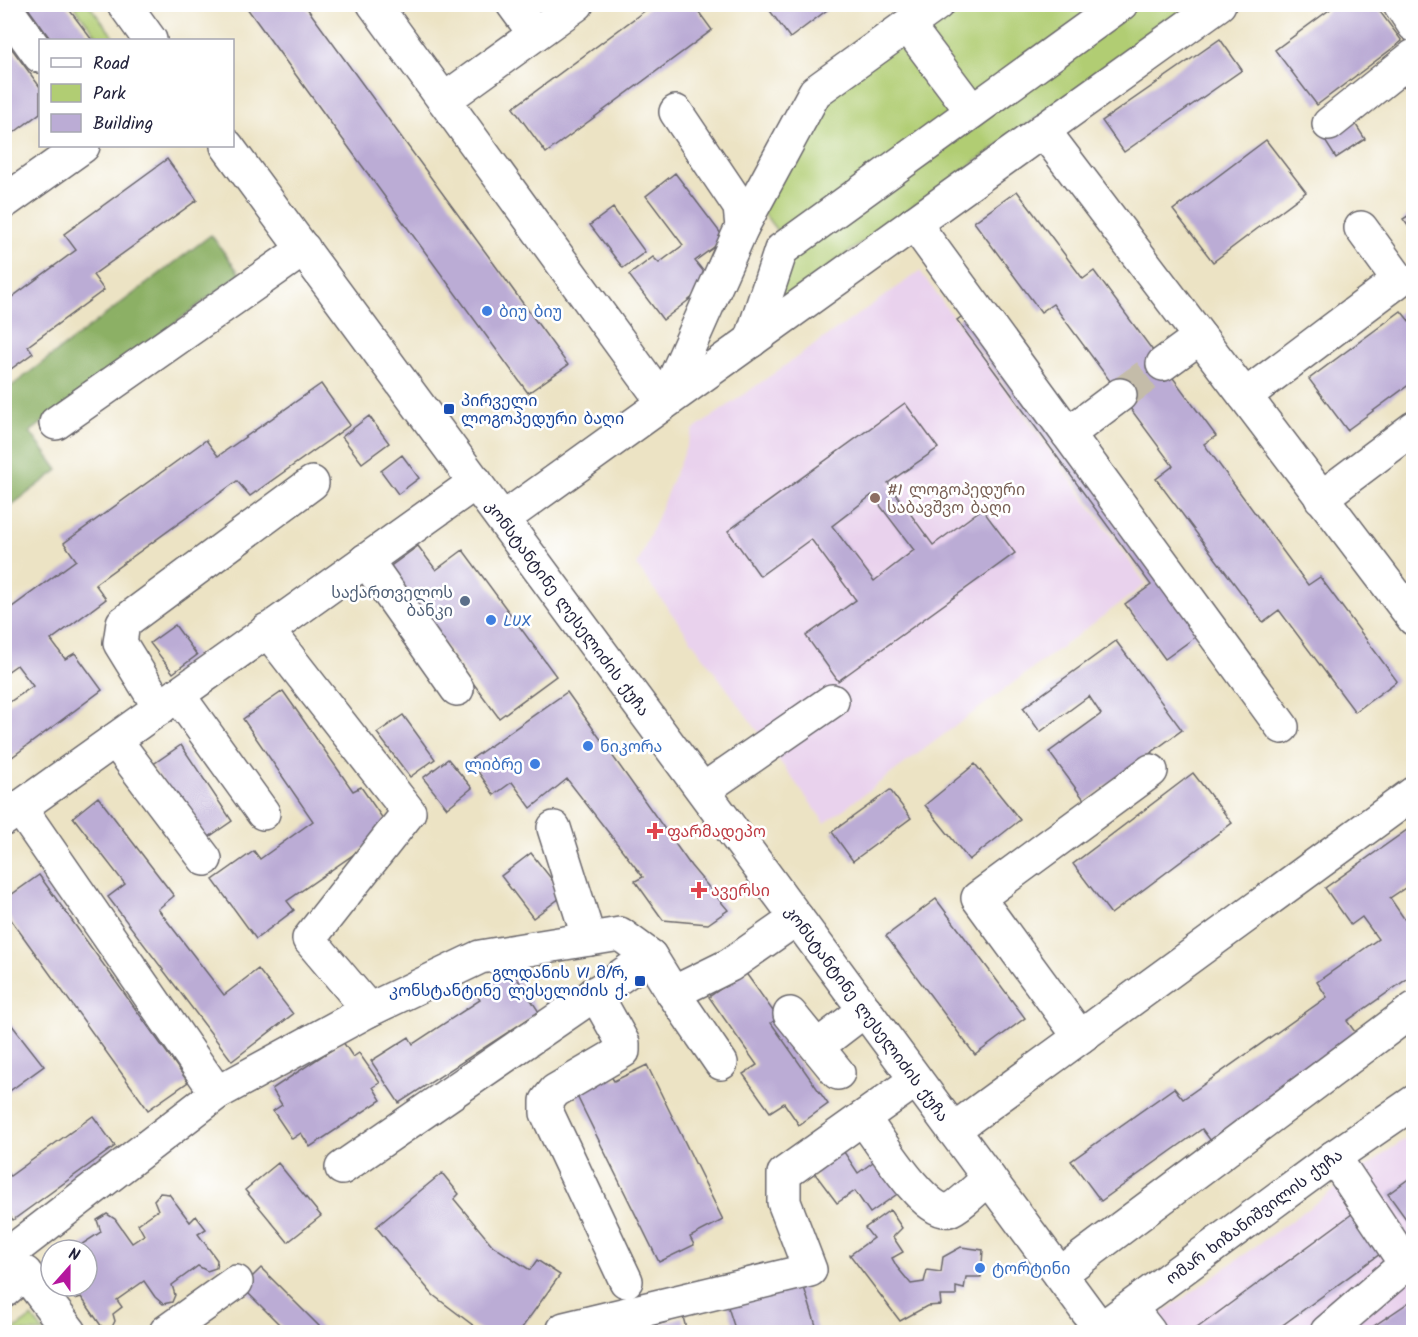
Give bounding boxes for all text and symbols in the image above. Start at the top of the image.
legend [39,39,234,147]
text: Road [93,50,130,79]
text: Park [93,80,126,109]
text: Building [93,110,153,139]
place label: ბიუ ბიუ [499,300,562,325]
marker: ბიუ ბიუ [480,304,494,318]
place label: პირველი ლოგოპედური ბაღი [461,389,624,432]
marker: პირველი ლოგოპედური ბაღი [442,402,456,416]
place label: #1 ლოგოპედური საბავშვო ბაღი [887,478,1025,521]
marker: #1 ლოგოპედური საბავშვო ბაღი [868,491,882,505]
street label: კონსტანტინე ლესელიძის ქუჩა [478,495,655,722]
place label: საქართველოს ბანკი [331,581,453,624]
marker: საქართველოს ბანკი [458,594,472,608]
place label: LUX [503,609,532,634]
marker: LUX [484,613,498,627]
place label: ნიკორა [600,735,662,760]
marker: ნიკორა [581,739,595,753]
place label: ლიბრე [465,753,523,778]
marker: ლიბრე [528,757,542,771]
place label: ფარმადეპო [667,820,766,845]
marker: ფარმადეპო [648,824,662,838]
place label: ავერსი [711,879,770,904]
marker: ავერსი [692,883,706,897]
street label: კონსტანტინე ლესელიძის ქუჩა [778,901,954,1128]
place label: გლდანის VI მ/რ, კონსტანტინე ლესელიძის ქ. [389,961,628,1004]
marker: გლდანის VI მ/რ, კონსტანტინე ლესელიძის ქ. [633,974,647,988]
street label: ომარ ხიზანიშვილის ქუჩა [1161,1144,1348,1291]
north arrow [39,1238,99,1298]
text: N [65,1242,83,1269]
place label: ტორტინი [992,1257,1070,1282]
marker: ტორტინი [973,1261,987,1275]

